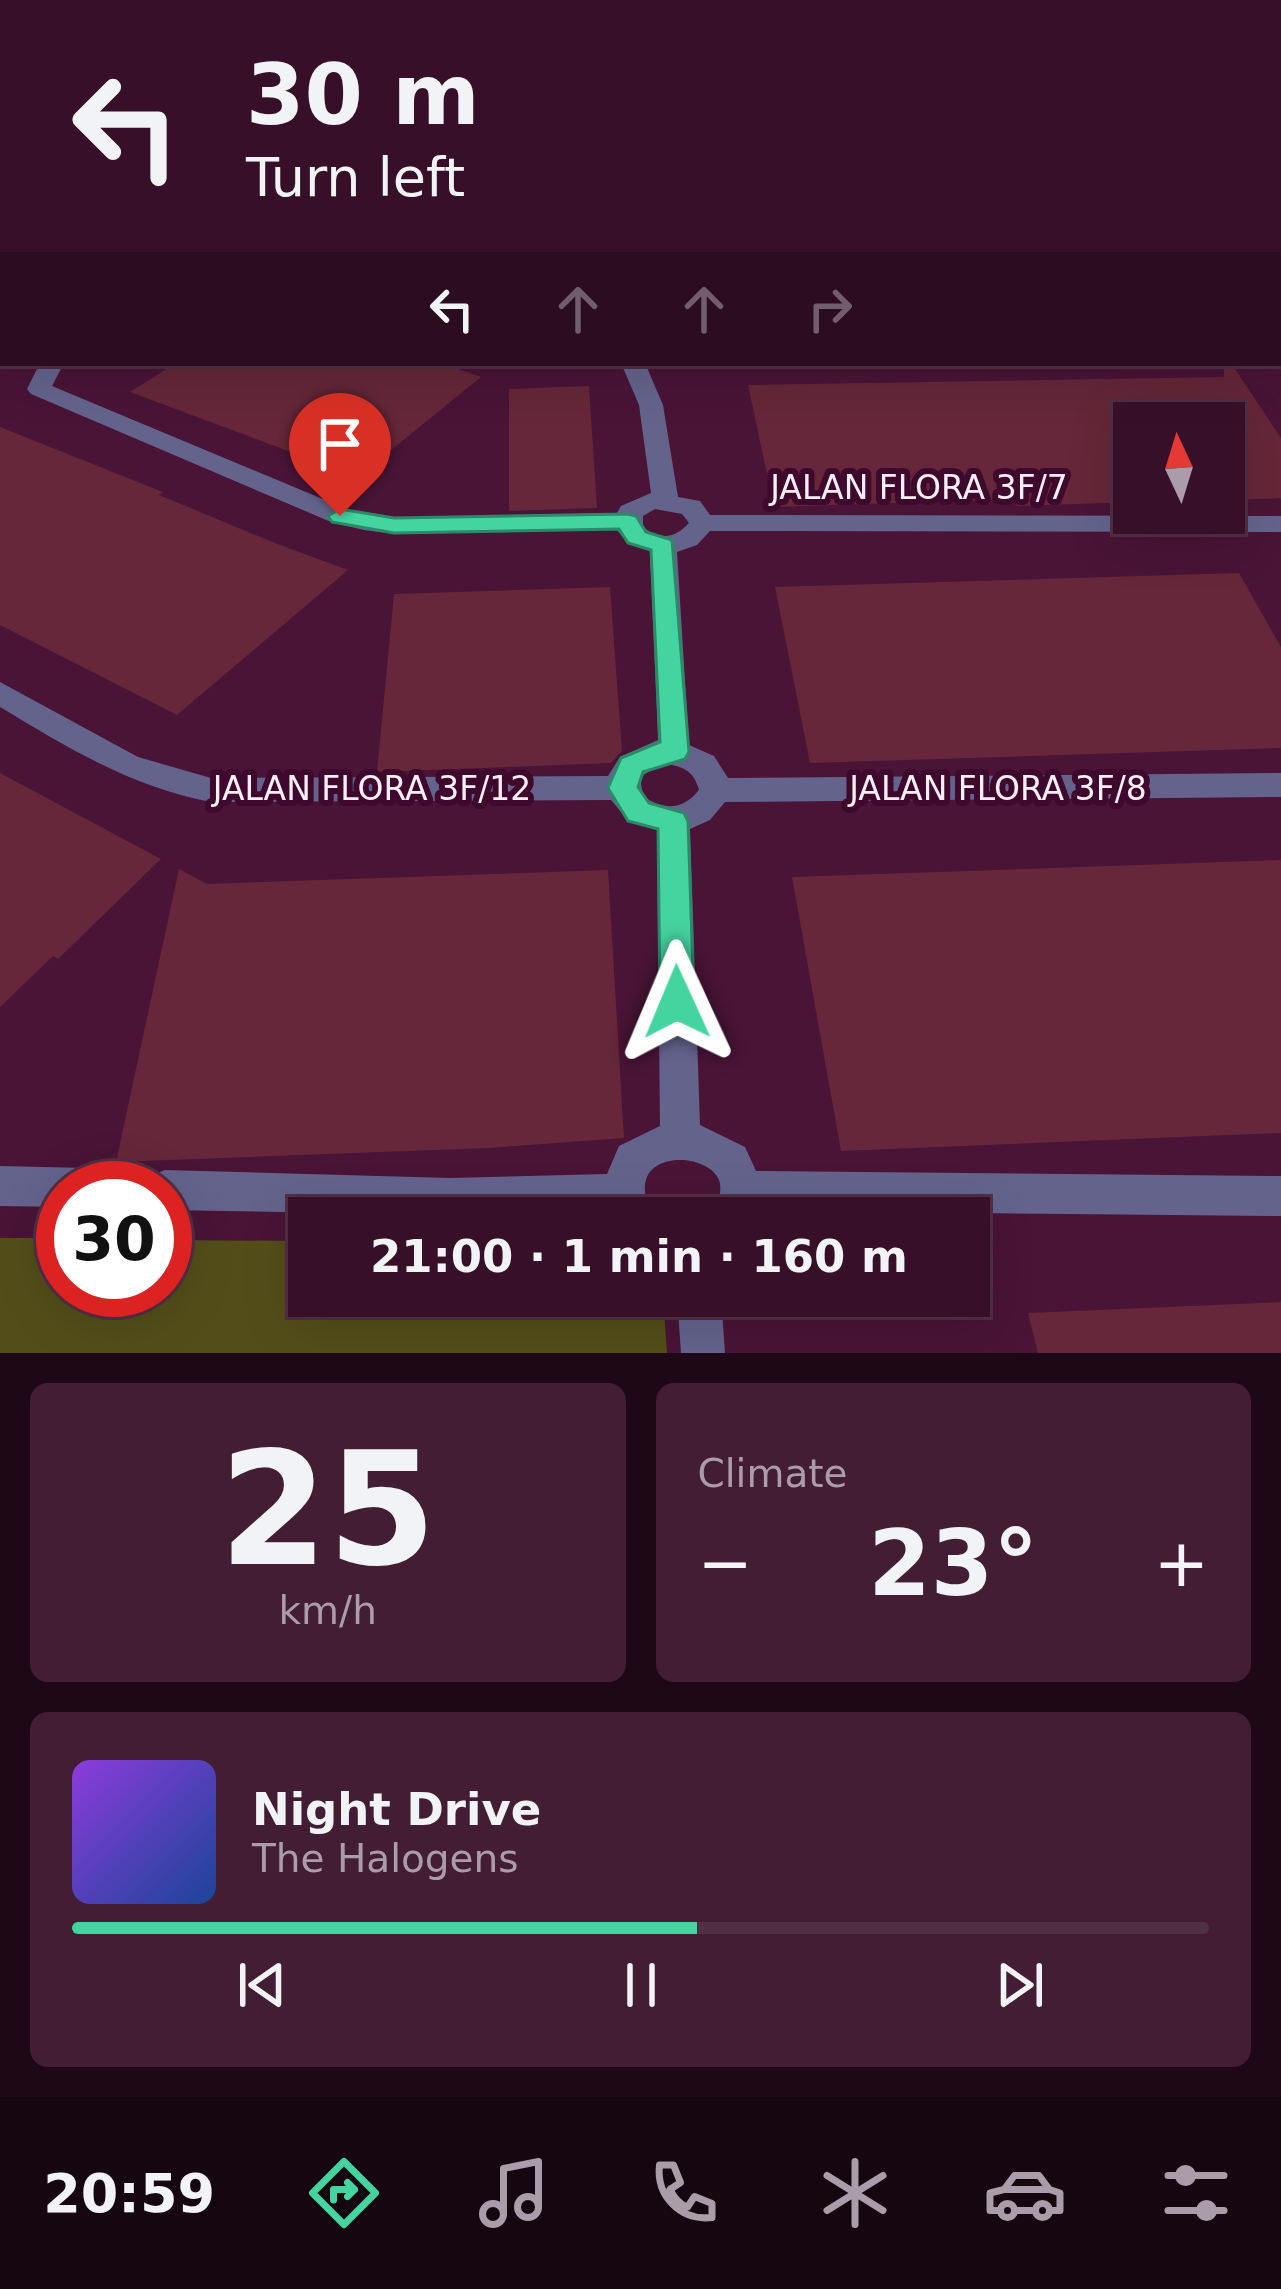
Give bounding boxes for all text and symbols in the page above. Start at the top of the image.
text: 30 m [246,46,480,144]
icon: left [48,48,204,204]
text: Turn left [246,146,465,209]
icon: left [419,276,485,342]
icon: ahead [545,276,611,342]
icon: ahead [671,276,737,342]
icon: right [797,276,863,342]
pin [289,393,391,516]
north arrow [1113,402,1245,534]
map controls [1113,402,1245,534]
icon: arrive [307,411,373,477]
street label: JALAN FLORA 3F/7 [768,468,1068,507]
street label: JALAN FLORA 3F/12 [211,769,531,808]
street label: JALAN FLORA 3F/8 [847,769,1147,808]
position arrow [614,939,740,1065]
speed limit sign: 30 [36,1161,192,1317]
text: 21:00 · 1 min · 160 m [370,1230,908,1283]
text: 25 [219,1419,436,1601]
text: Climate [698,1451,848,1496]
text: 23° [868,1511,1038,1616]
text: − [698,1525,753,1602]
text: + [1154,1525,1209,1602]
text: km/h [279,1588,377,1633]
text: Night Drive [252,1783,541,1836]
text: The Halogens [252,1836,519,1881]
icon: previous [229,1952,295,2018]
icon: pause [608,1952,674,2018]
icon: next [987,1952,1053,2018]
icon: directions [302,2151,386,2235]
icon: music [472,2151,556,2235]
icon: phone [642,2151,726,2235]
icon: climate [813,2151,897,2235]
icon: car [983,2151,1067,2235]
icon: filters [1154,2151,1238,2235]
text: 20:59 [43,2162,215,2225]

